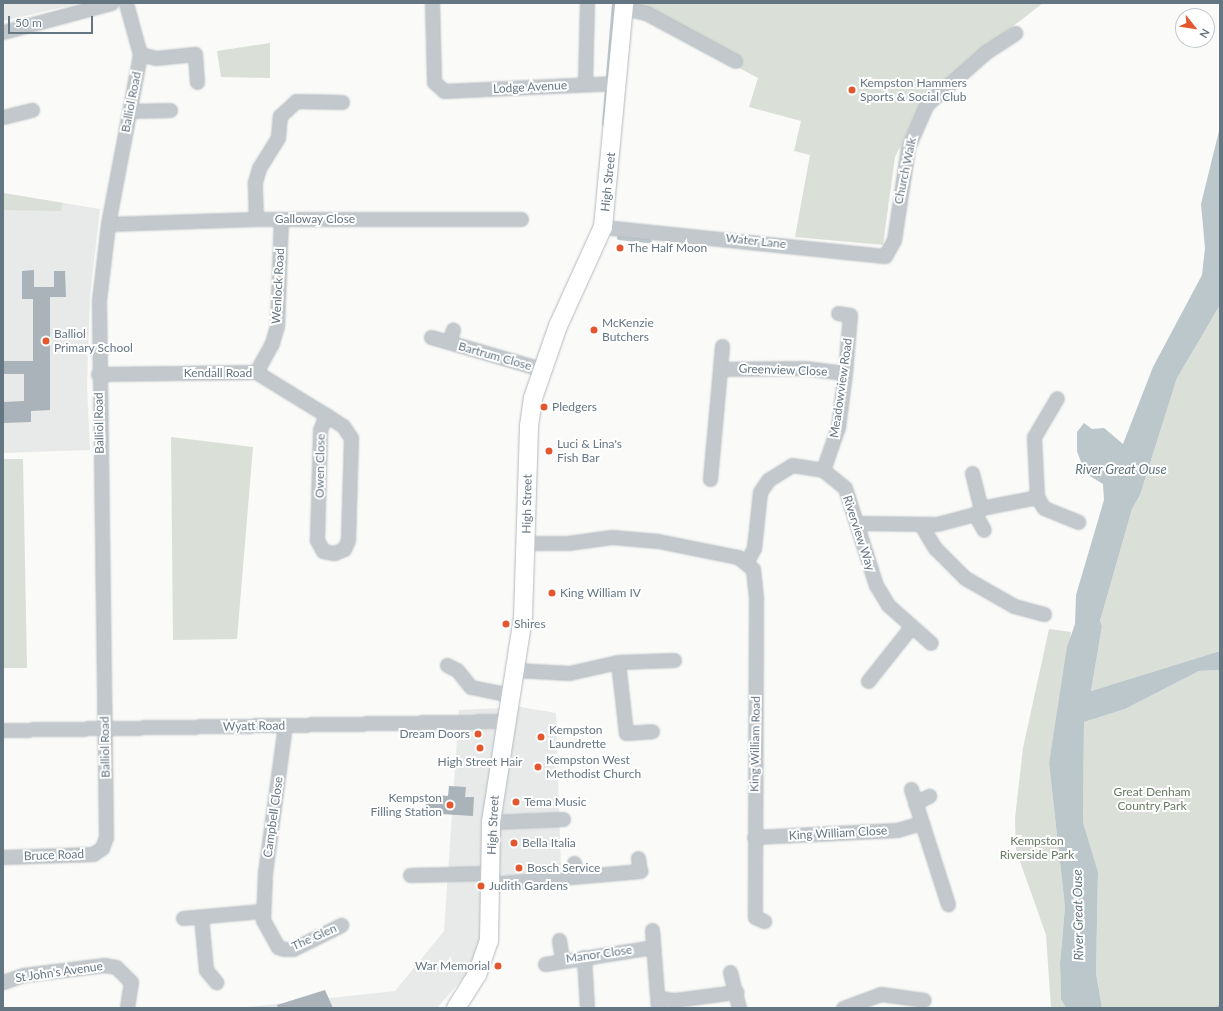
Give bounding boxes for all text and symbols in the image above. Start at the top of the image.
scale bar [10,8,95,34]
north arrow [1175,8,1215,48]
text: 50 m [15,15,42,30]
text: N [1197,27,1213,41]
street label: Balliol Road [118,70,144,134]
place label: Kempston Hammers Sports & Social Club [860,76,967,104]
street label: Lodge Avenue [492,78,568,96]
marker: Kempston Hammers Sports & Social Club [847,85,857,95]
street label: Church Walk [891,136,919,206]
street label: High Street [598,152,618,212]
street label: Galloway Close [275,212,355,226]
street label: Water Lane [725,231,787,251]
place label: The Half Moon [628,241,707,255]
marker: The Half Moon [615,243,625,253]
street label: Wenlock Road [269,248,287,324]
place label: McKenzie Butchers [602,316,654,344]
marker: McKenzie Butchers [589,325,599,335]
place label: Balliol Primary School [54,327,133,355]
marker: Balliol Primary School [41,336,51,346]
street label: Meadowview Road [827,337,855,439]
street label: Bartrum Close [457,339,533,373]
street label: Greenview Close [738,361,828,379]
street label: Kendall Road [184,366,252,380]
street label: Balliol Road [91,392,107,454]
place label: Pledgers [552,400,597,414]
marker: Pledgers [539,402,549,412]
street label: Owen Close [312,434,328,498]
place label: Luci & Lina's Fish Bar [557,437,622,465]
marker: Luci & Lina's Fish Bar [544,446,554,456]
water label: River Great Ouse [1075,461,1167,477]
street label: High Street [519,474,535,534]
street label: Riverview Way [840,493,878,573]
place label: King William IV [560,586,641,600]
marker: King William IV [547,588,557,598]
place label: Shires [514,617,546,631]
marker: Shires [501,619,511,629]
street label: King William Road [747,696,763,792]
street label: Balliol Road [97,716,113,778]
street label: Wyatt Road [223,718,285,734]
place label: Kempston Laundrette [549,723,606,751]
place label: Dream Doors [399,727,470,741]
marker: Dream Doors [473,729,483,739]
marker: Kempston Laundrette [536,732,546,742]
marker: High Street Hair [475,743,485,753]
place label: Kempston West Methodist Church [546,753,641,781]
place label: High Street Hair [438,755,522,769]
marker: Kempston West Methodist Church [533,762,543,772]
street label: Campbell Close [260,776,286,858]
park label: Great Denham Country Park [1114,785,1190,813]
place label: Kempston Filling Station [370,791,442,819]
street label: High Street [484,795,502,855]
place label: Tema Music [524,795,586,809]
marker: Tema Music [511,797,521,807]
marker: Kempston Filling Station [445,800,455,810]
street label: King William Close [788,823,888,843]
park label: Kempston Riverside Park [1000,834,1074,862]
place label: Bella Italia [522,836,576,850]
marker: Bella Italia [509,838,519,848]
street label: Bruce Road [24,847,84,863]
place label: Bosch Service [527,861,600,875]
marker: Bosch Service [514,863,524,873]
water label: River Great Ouse [1069,869,1087,961]
place label: Judith Gardens [489,879,568,893]
marker: Judith Gardens [476,881,486,891]
street label: The Glen [289,921,339,953]
street label: Manor Close [565,942,633,966]
street label: St John's Avenue [14,959,104,985]
place label: War Memorial [415,959,490,973]
marker: War Memorial [493,961,503,971]

